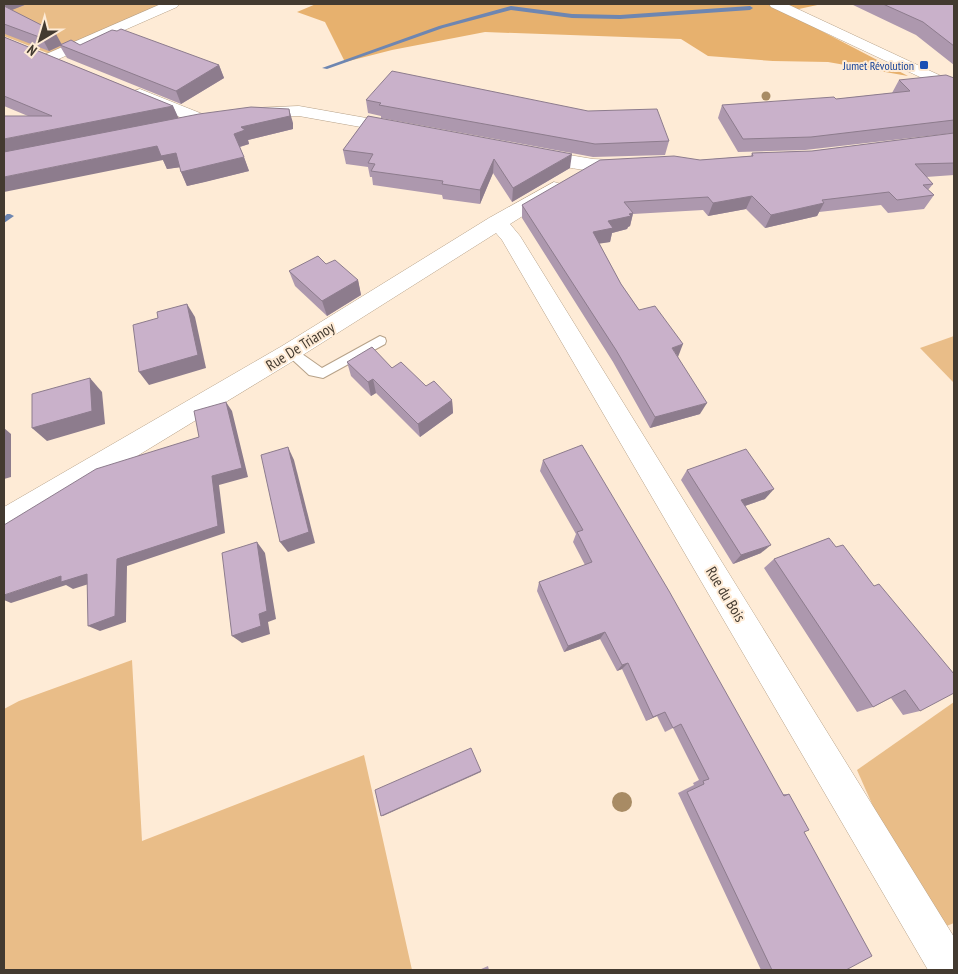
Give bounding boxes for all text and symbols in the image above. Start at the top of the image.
north arrow [15,15,65,65]
text: N [23,41,41,60]
place label: Jumet Révolution [842,58,914,73]
marker: Jumet Révolution [918,59,930,71]
street label: Rue De Trianoy [262,317,338,375]
street label: Rue du Bois [702,563,750,625]

